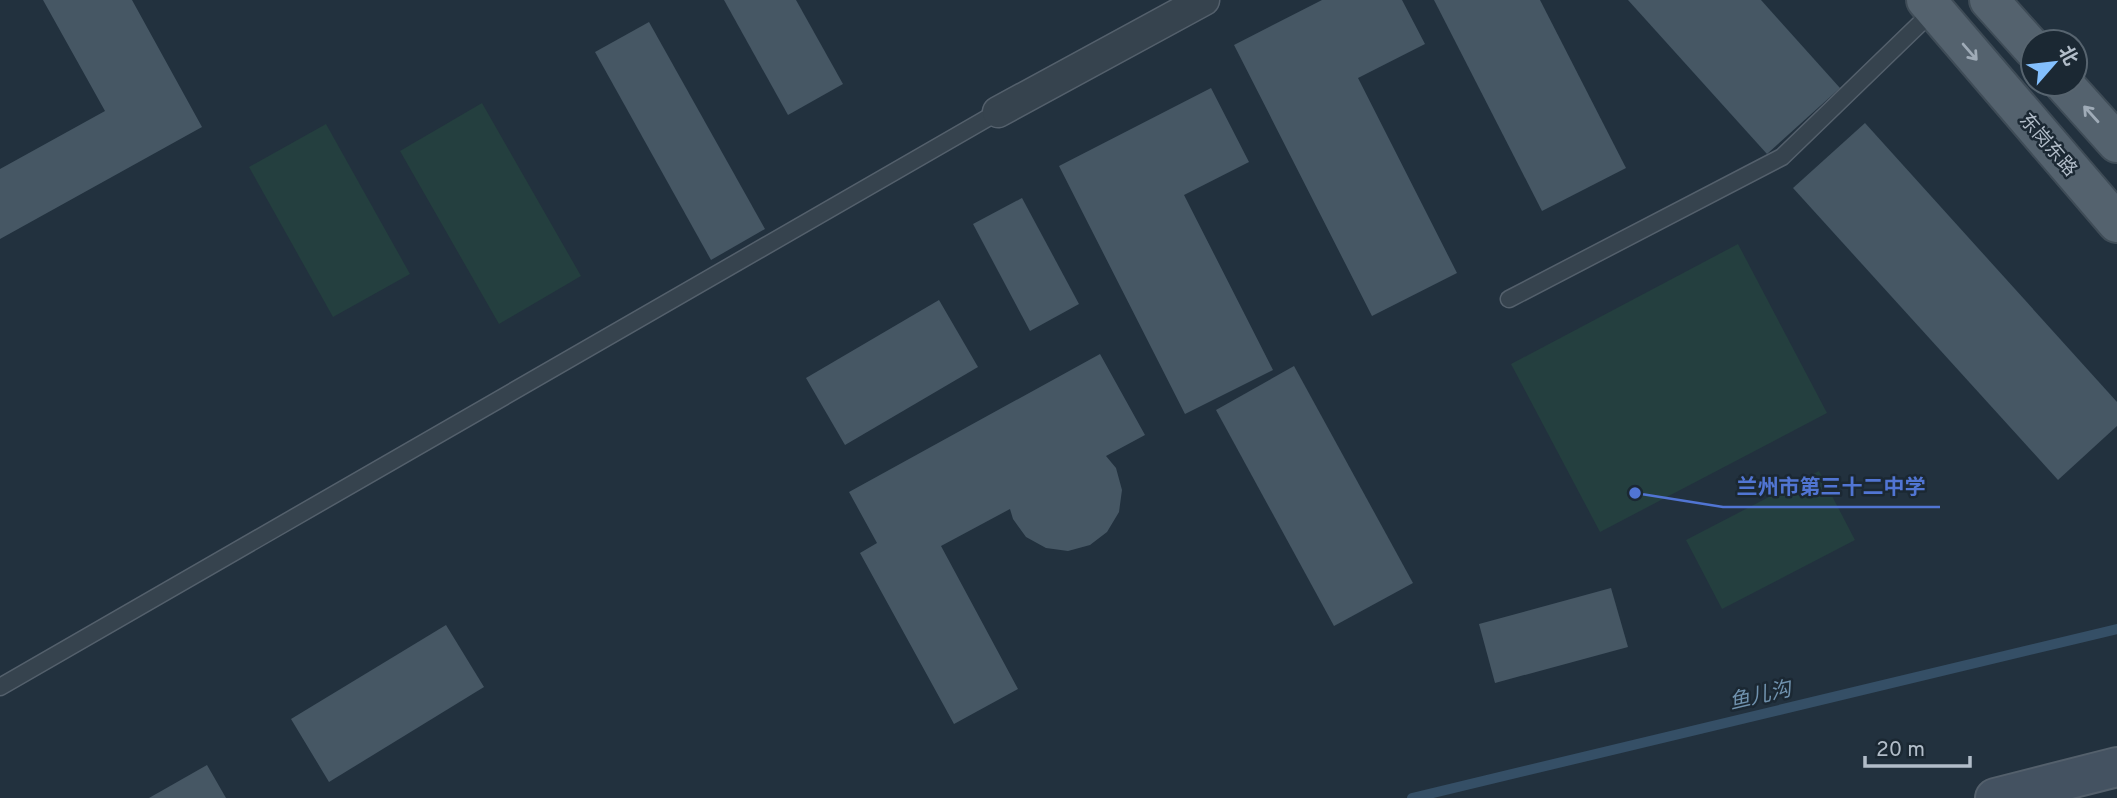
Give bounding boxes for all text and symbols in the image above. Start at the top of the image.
north arrow [2019,28,2089,98]
one-way arrow [1962,42,1978,60]
text: 北 [2052,42,2082,70]
one-way arrow [2082,106,2099,123]
street label: 东岗东路 [2013,109,2081,182]
callout: 兰州市第三十二中学 [1723,465,1940,507]
text: 兰州市第三十二中学 [1737,475,1926,502]
water label: 鱼儿沟 [1727,676,1796,717]
scale bar [1865,724,1970,768]
text: 20 m [1876,737,1925,764]

